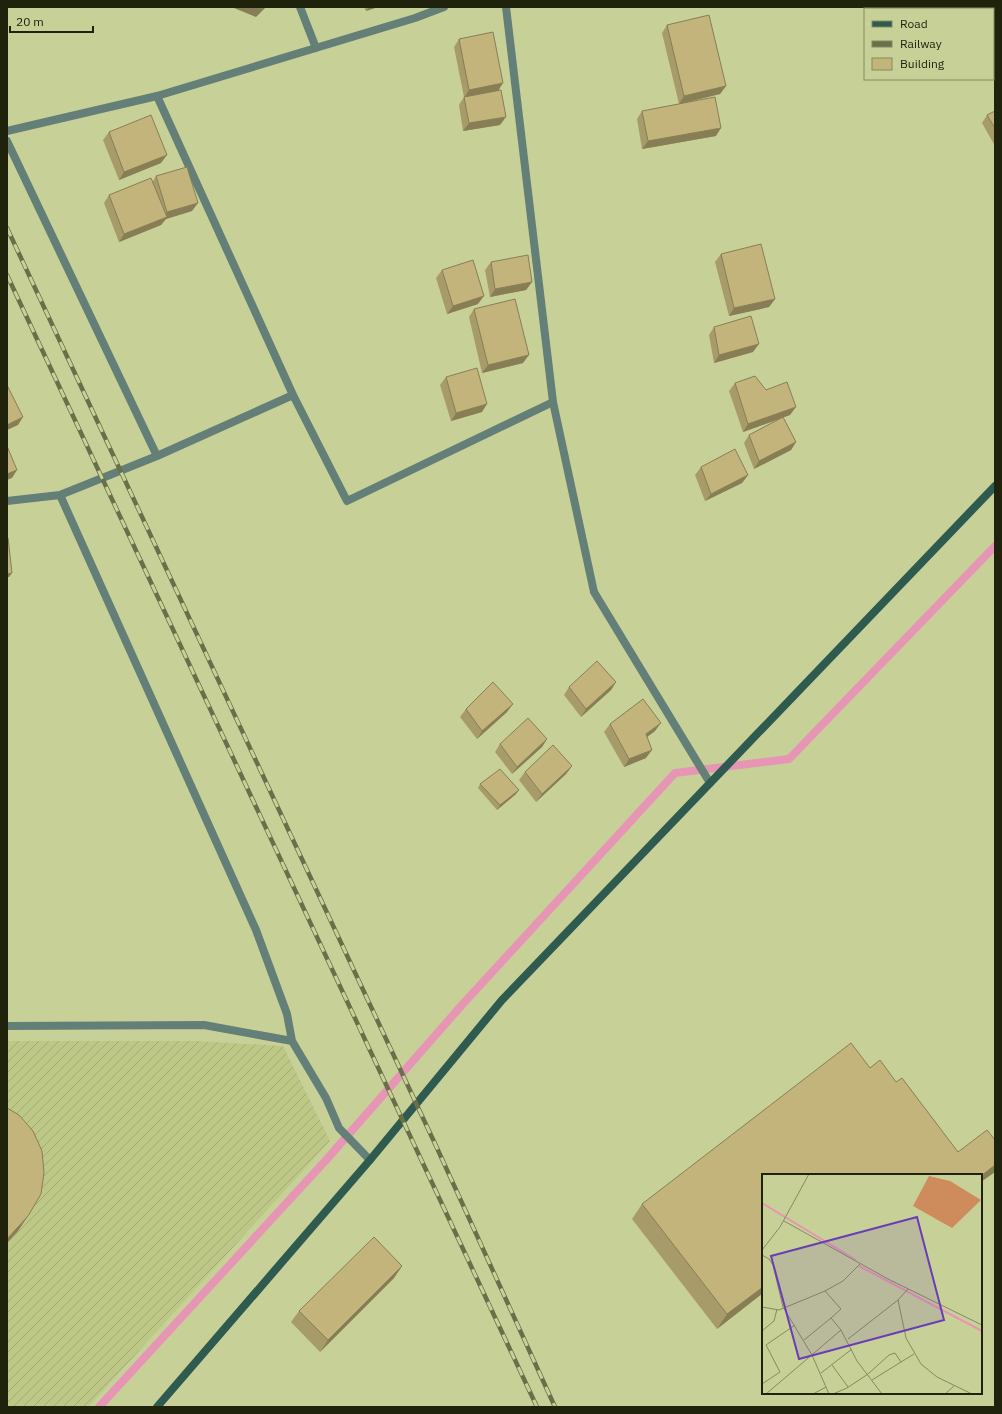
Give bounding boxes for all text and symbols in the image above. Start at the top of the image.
scale bar [10,8,93,34]
legend [864,8,994,80]
text: 20 m [16,14,44,29]
text: Road [900,16,928,31]
text: Railway [900,36,942,51]
text: Building [900,56,945,71]
inset map [762,1174,982,1394]

